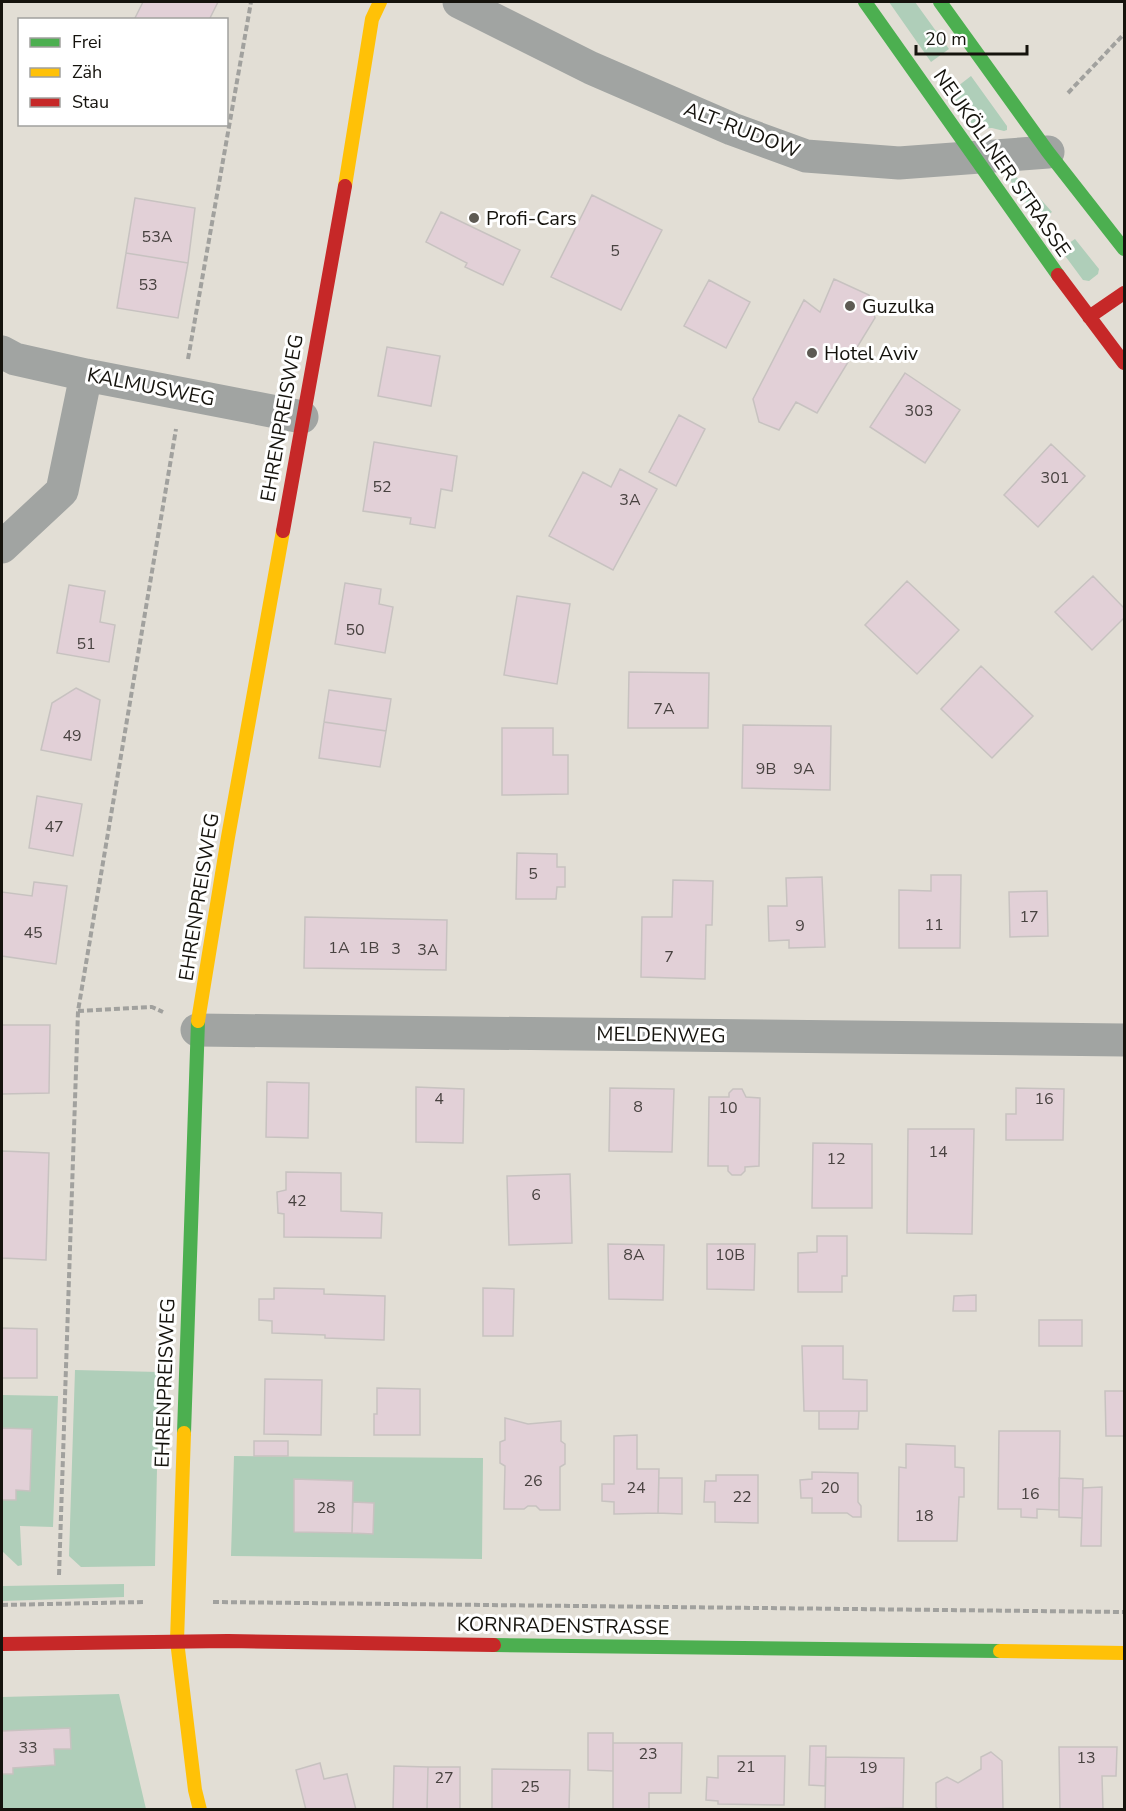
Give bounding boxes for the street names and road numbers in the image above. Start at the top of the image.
street label: NEUKÖLLNER STRASSE [927,64,1077,262]
street label: ALT-RUDOW [680,95,804,165]
street label: EHRENPREISWEG [254,332,310,504]
street label: KALMUSWEG [85,361,217,413]
street label: EHRENPREISWEG [172,811,226,983]
street label: MELDENWEG [596,1020,726,1050]
street label: EHRENPREISWEG [149,1298,181,1468]
street label: KORNRADENSTRASSE [457,1611,669,1641]

